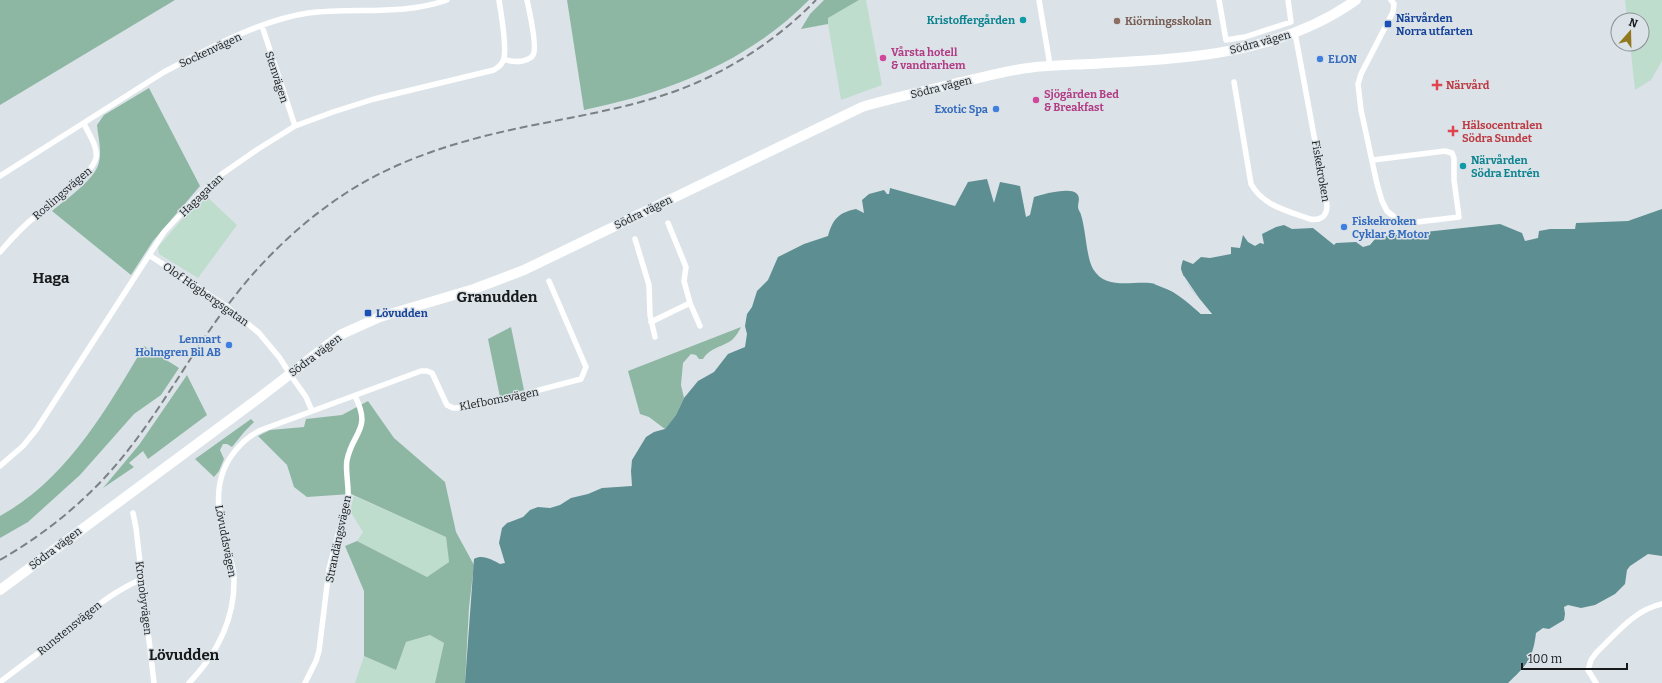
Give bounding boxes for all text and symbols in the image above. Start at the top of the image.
place label: Närvården Norra utfarten [1396,12,1473,38]
north arrow [1610,12,1650,52]
place label: Kristoffergården [927,14,1015,27]
marker: Kristoffergården [1018,15,1028,25]
place label: Kiörningsskolan [1125,15,1212,28]
marker: Kiörningsskolan [1112,16,1122,26]
text: N [1627,16,1640,31]
marker: Närvården Norra utfarten [1383,19,1393,29]
street label: Södra vägen [1228,28,1292,57]
street label: Sockenvägen [177,30,244,71]
place label: Vårsta hotell & vandrarhem [891,46,966,72]
street label: Stenvägen [262,50,291,105]
marker: Vårsta hotell & vandrarhem [878,53,888,63]
place label: ELON [1328,53,1358,66]
marker: ELON [1315,54,1325,64]
street label: Södra vägen [909,74,973,101]
marker: Närvård [1431,79,1443,91]
place label: Närvård [1446,79,1490,92]
place label: Sjögården Bed & Breakfast [1044,88,1119,114]
marker: Sjögården Bed & Breakfast [1031,95,1041,105]
place label: Exotic Spa [935,103,989,116]
marker: Exotic Spa [991,104,1001,114]
place label: Hälsocentralen Södra Sundet [1462,119,1542,145]
marker: Hälsocentralen Södra Sundet [1447,125,1459,137]
street label: Fiskekroken [1309,139,1332,203]
place label: Närvården Södra Entrén [1471,154,1540,180]
marker: Närvården Södra Entrén [1458,161,1468,171]
street label: Roslingsvägen [30,164,94,222]
street label: Hagagatan [177,171,226,219]
street label: Södra vägen [612,193,674,232]
place label: Fiskekroken Cyklar & Motor [1352,215,1430,241]
marker: Fiskekroken Cyklar & Motor [1339,222,1349,232]
street label: Olof Högbergsgatan [160,260,251,329]
district label: Haga [33,269,70,287]
district label: Granudden [457,288,538,306]
place label: Lövudden [376,307,428,320]
marker: Lövudden [363,308,373,318]
street label: Södra vägen [286,331,344,379]
place label: Lennart Holmgren Bil AB [135,333,222,359]
marker: Lennart Holmgren Bil AB [224,340,234,350]
street label: Klefbomsvägen [458,385,540,414]
street label: Strandängsvägen [323,494,354,584]
street label: Lövuddsvägen [212,504,239,578]
street label: Södra vägen [26,524,84,572]
street label: Kronobyvägen [133,560,155,636]
street label: Runstensvägen [35,599,104,658]
scale bar [1522,645,1627,671]
district label: Lövudden [149,646,220,664]
text: 100 m [1528,652,1563,666]

